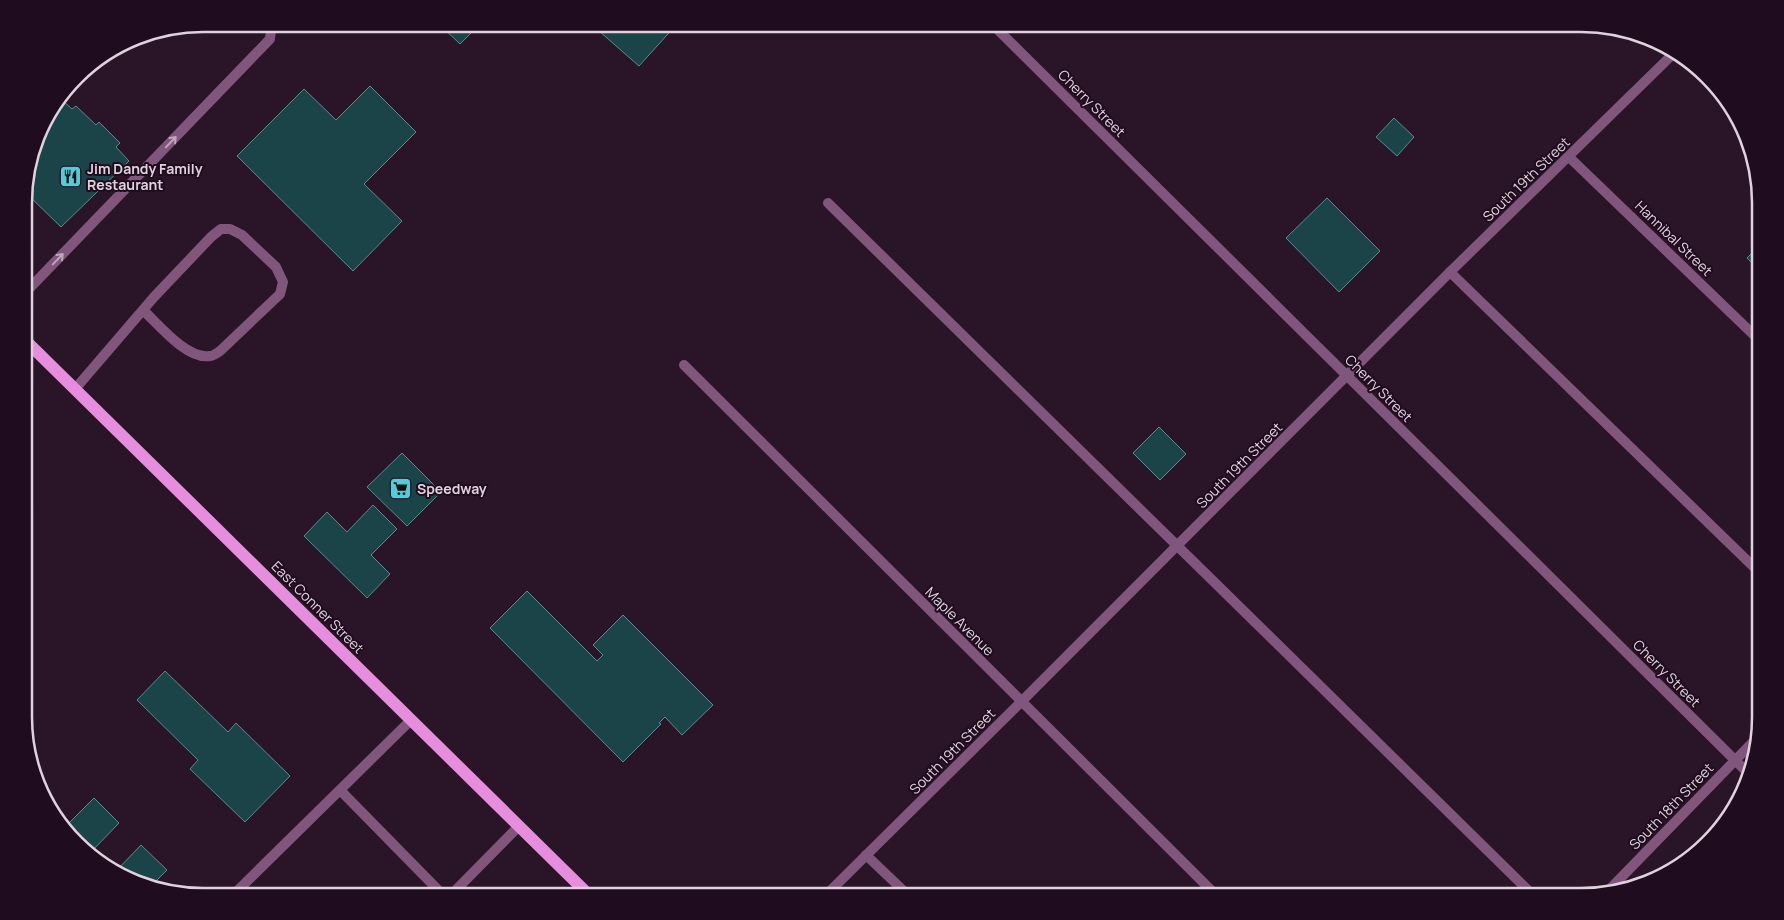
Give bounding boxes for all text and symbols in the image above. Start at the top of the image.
street label: Cherry Street [1054,65,1130,141]
street label: South 19th Street [1478,132,1574,225]
one-way arrow [165,135,177,148]
place label: Jim Dandy Family Restaurant [87,159,203,194]
restaurant icon: Jim Dandy Family Restaurant [59,164,83,188]
street label: Hannibal Street [1631,196,1717,280]
one-way arrow [52,253,64,265]
street label: Cherry Street [1341,350,1417,426]
street label: South 19th Street [1192,418,1286,512]
supermarket icon: Speedway [389,476,413,500]
place label: Speedway [417,479,487,498]
street label: East Conner Street [268,557,369,658]
street label: Maple Avenue [921,582,999,660]
street label: Cherry Street [1629,635,1705,711]
street label: South 19th Street [905,704,999,798]
street label: South 18th Street [1625,758,1717,853]

